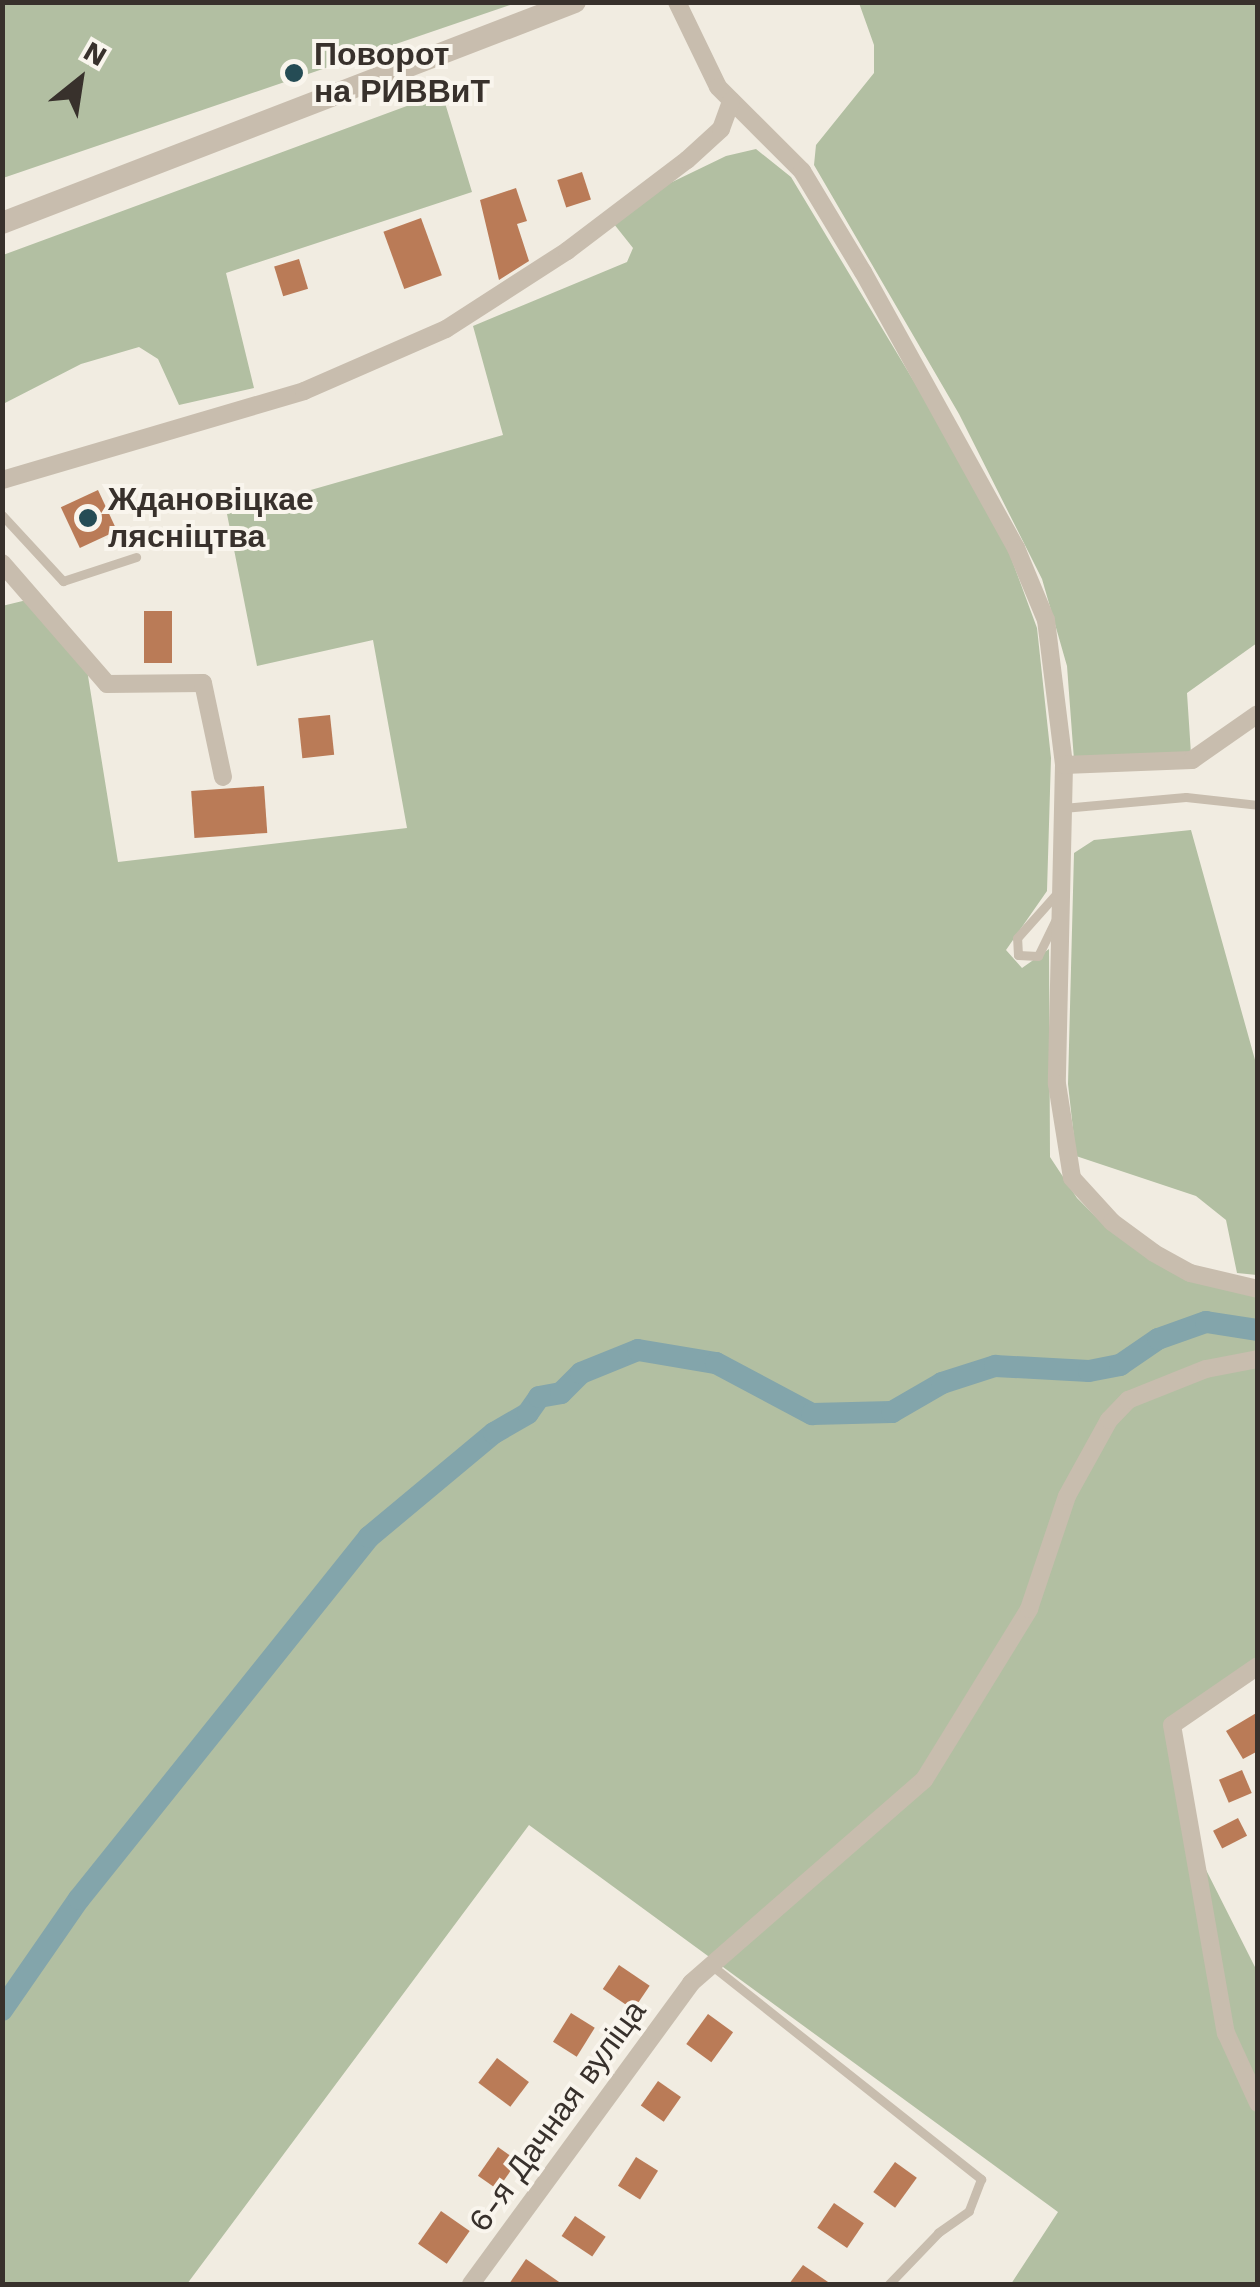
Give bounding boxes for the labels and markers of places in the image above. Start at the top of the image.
place label: Поворот на РИВВиТ [314,36,490,111]
marker: Поворот на РИВВиТ [283,62,305,84]
place label: Ждановіцкае лясніцтва [108,481,314,556]
marker: Ждановіцкае лясніцтва [77,507,99,529]

